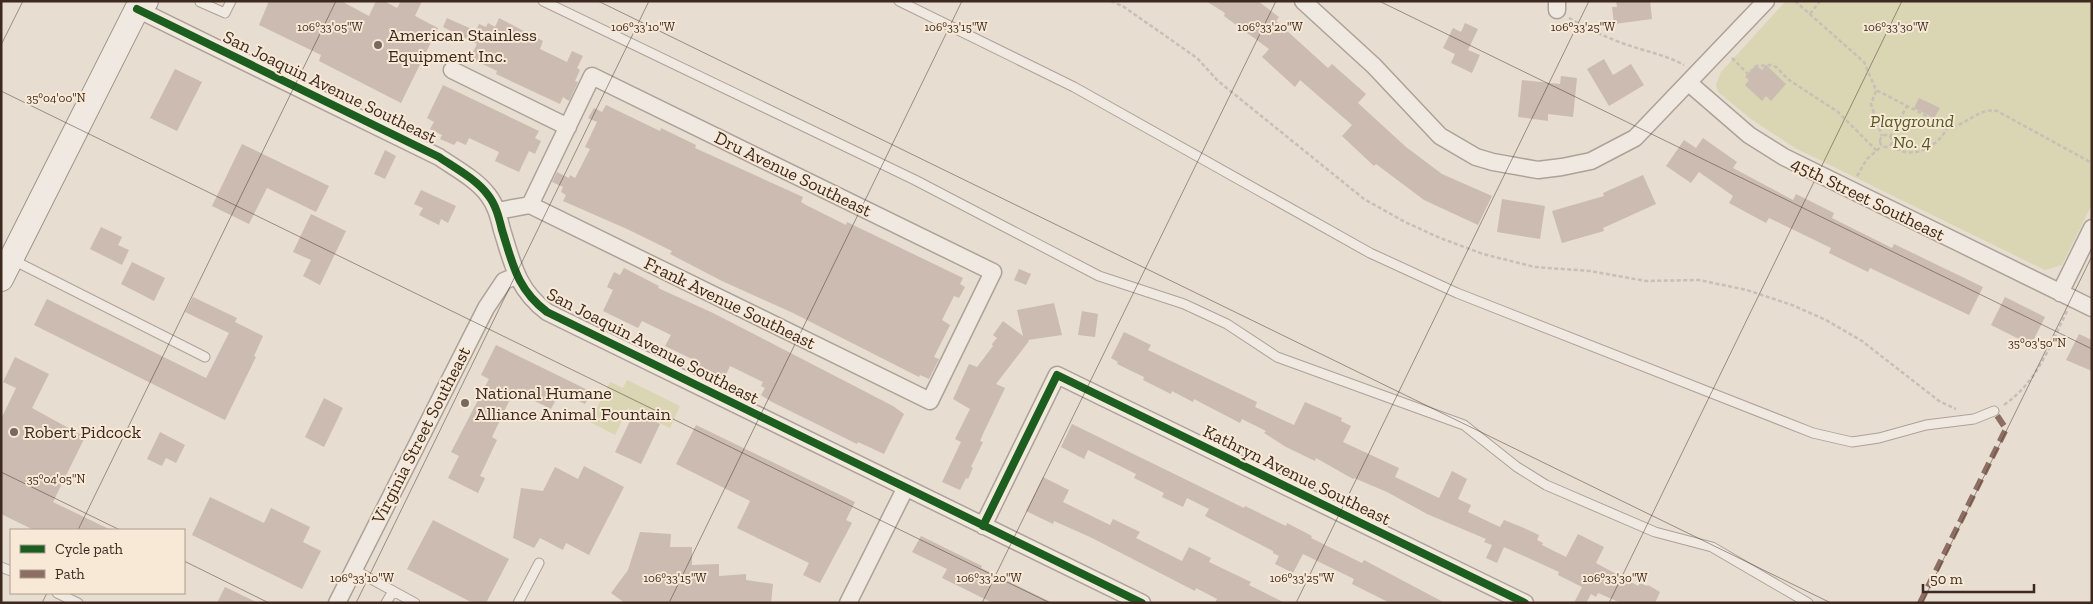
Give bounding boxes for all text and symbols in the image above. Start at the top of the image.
text: 106°33'05"W [297,20,363,34]
text: 106°33'10"W [611,20,676,34]
text: 106°33'15"W [924,20,988,34]
text: 106°33'20"W [1237,20,1304,34]
text: 106°33'25"W [1551,20,1616,34]
text: 106°33'30"W [1863,20,1929,34]
place label: American Stainless Equipment Inc. [388,24,537,67]
street label: San Joaquin Avenue Southeast [219,26,441,149]
marker: American Stainless Equipment Inc. [372,39,384,51]
text: 35°04'00"N [26,91,86,105]
park label: Playground No. 4 [1870,110,1954,153]
street label: Dru Avenue Southeast [711,126,876,222]
street label: 45th Street Southeast [1787,152,1949,246]
street label: Frank Avenue Southeast [641,252,820,354]
street label: San Joaquin Avenue Southeast [543,283,763,409]
text: 35°03'50"N [2008,336,2066,350]
street label: Virginia Street Southeast [366,342,475,528]
place label: National Humane Alliance Animal Fountain [475,382,671,425]
marker: National Humane Alliance Animal Fountain [459,397,471,409]
street label: Kathryn Avenue Southeast [1200,420,1395,530]
place label: Robert Pidcock [24,421,142,443]
marker: Robert Pidcock [8,426,20,438]
text: 35°04'05"N [27,472,85,486]
legend [10,529,185,594]
text: Cycle path [55,540,124,558]
scale bar [1923,562,2034,594]
text: Path [55,565,85,583]
text: 50 m [1930,570,1963,588]
text: 106°33'10"W [330,571,395,585]
text: 106°33'15"W [643,571,707,585]
text: 106°33'20"W [956,571,1023,585]
text: 106°33'25"W [1270,571,1335,585]
text: 106°33'30"W [1582,571,1648,585]

